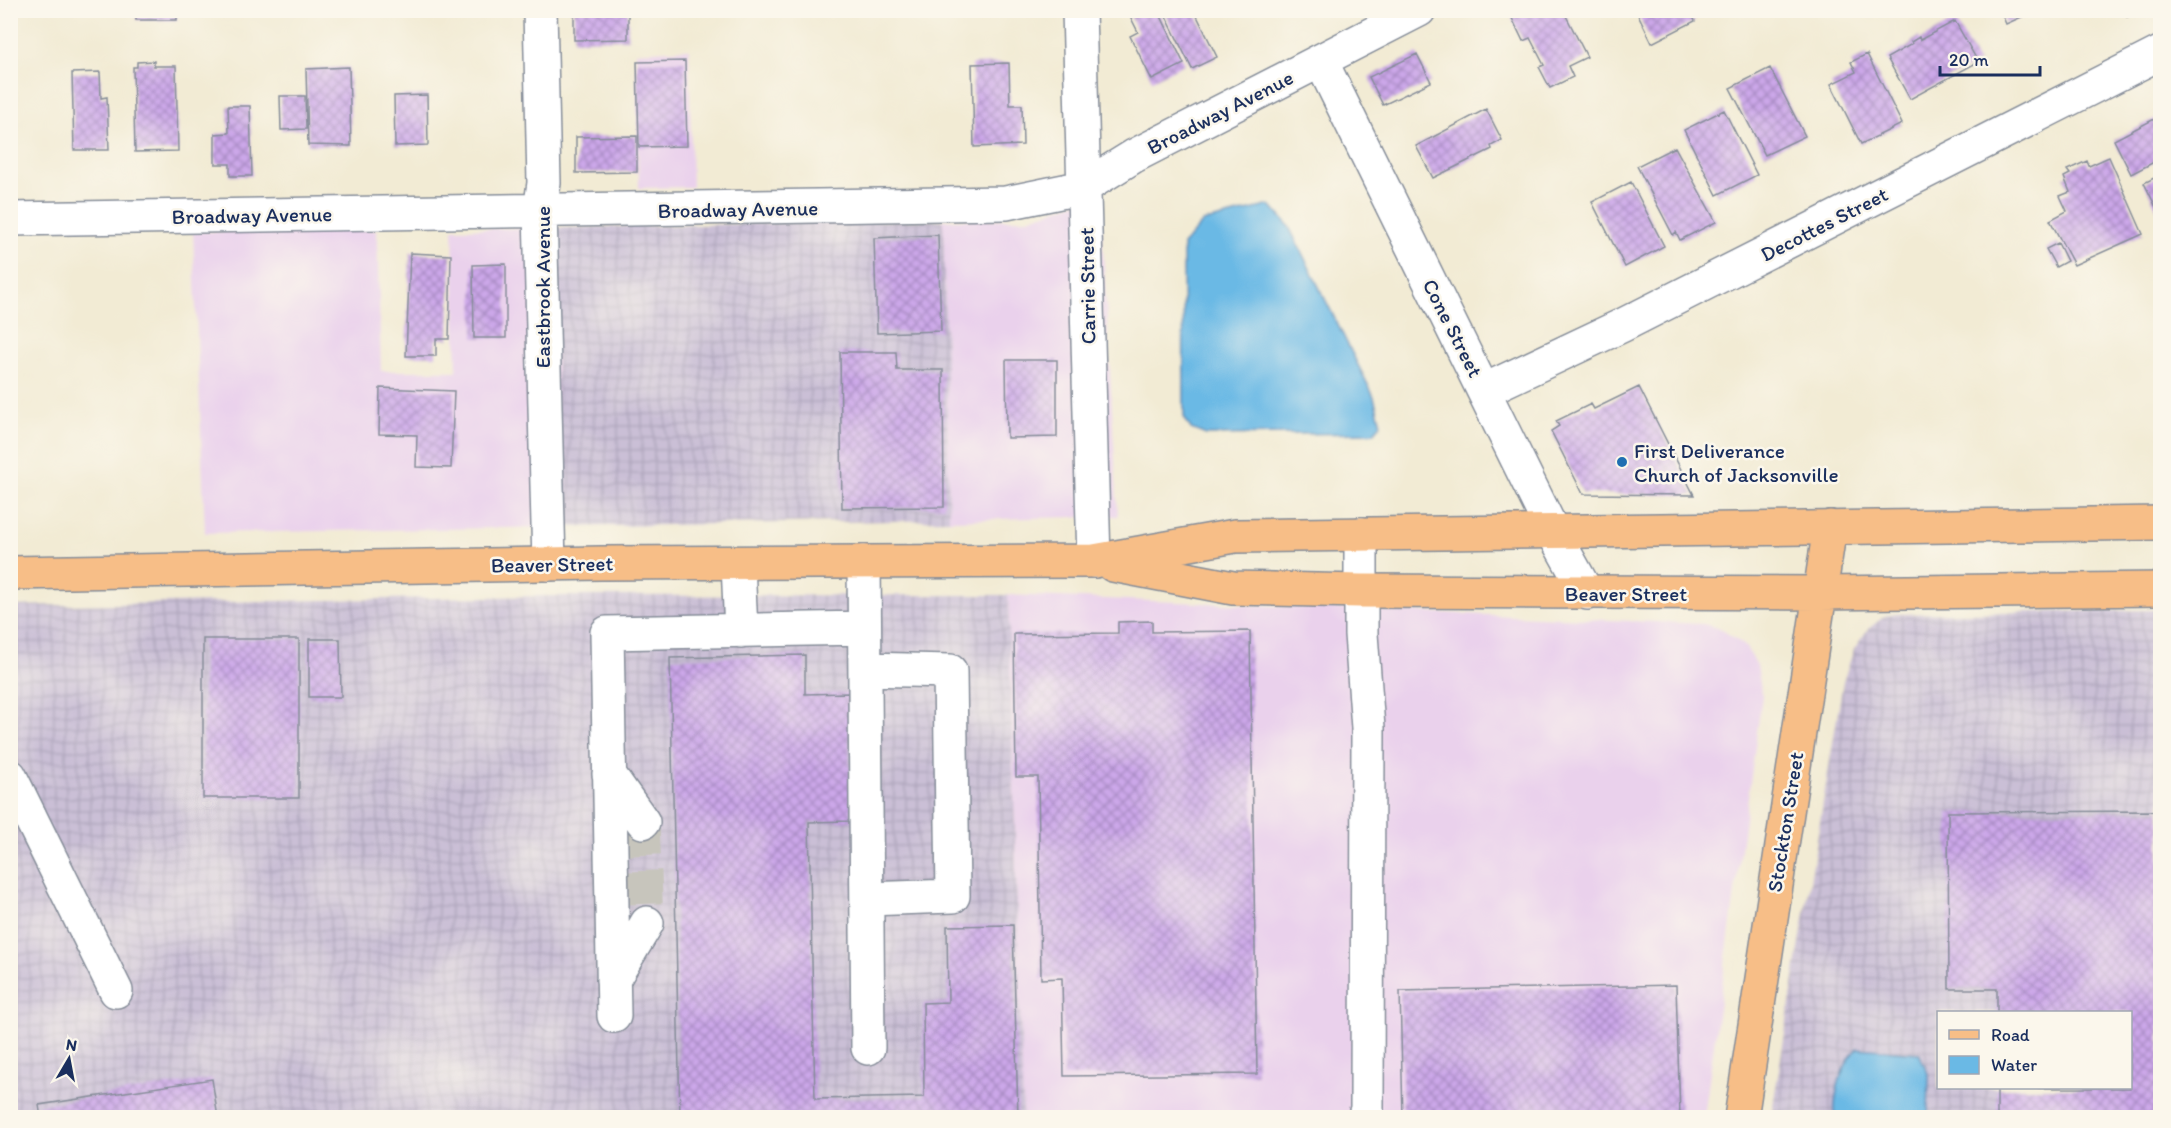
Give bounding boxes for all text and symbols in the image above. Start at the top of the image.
scale bar [1940,39,2040,77]
text: 20 m [1949,49,1989,71]
street label: Broadway Avenue [1143,64,1297,160]
street label: Decottes Street [1756,181,1892,267]
street label: Broadway Avenue [657,195,819,223]
street label: Broadway Avenue [171,201,333,229]
street label: Eastbrook Avenue [530,206,555,368]
street label: Carrie Street [1073,227,1101,345]
street label: Cone Street [1418,275,1488,381]
place label: First Deliverance Church of Jacksonville [1634,438,1839,487]
marker: First Deliverance Church of Jacksonville [1615,455,1629,469]
street label: Beaver Street [491,550,613,578]
street label: Beaver Street [1565,581,1687,606]
street label: Stockton Street [1762,750,1808,894]
legend [1937,1011,2132,1089]
text: Road [1991,1024,2030,1046]
north arrow [39,1029,99,1089]
text: N [65,1034,78,1055]
text: Water [1991,1054,2037,1076]

